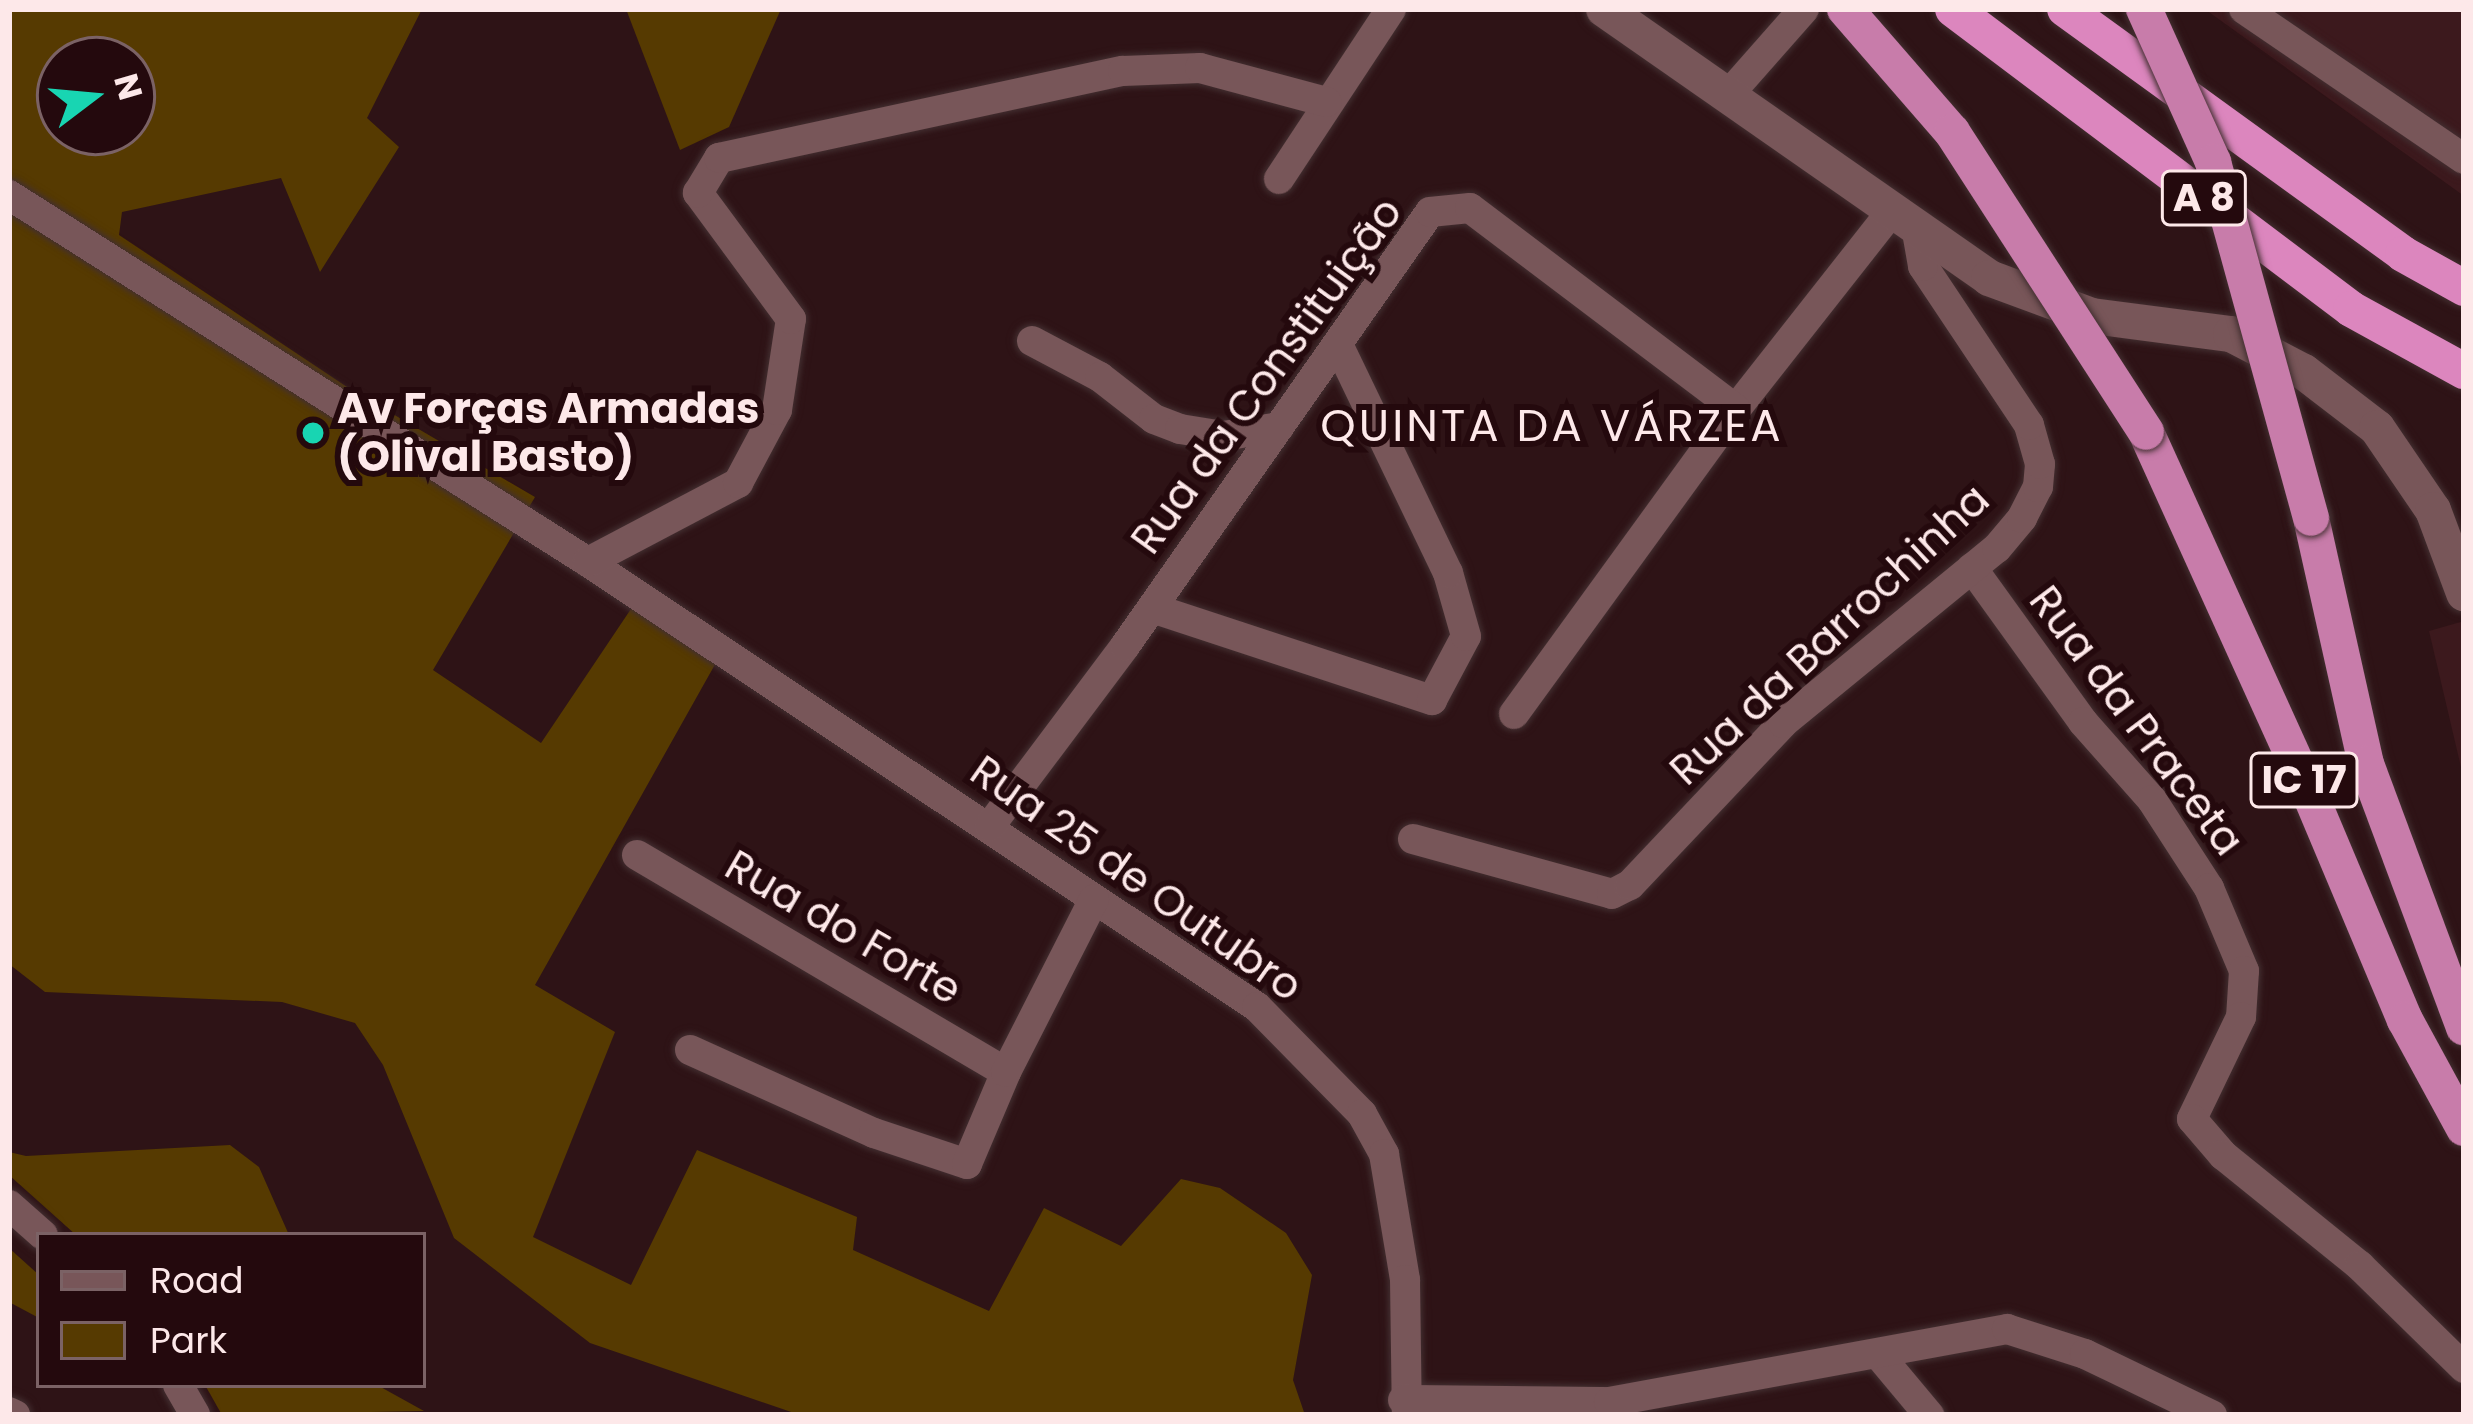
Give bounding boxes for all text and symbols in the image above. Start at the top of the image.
north arrow [36,36,156,156]
text: N [102,68,154,105]
road number: A 8 [2159,165,2249,231]
street label: Rua da Constituição [1121,188,1413,564]
place label: Av Forças Armadas (Olival Basto) [337,384,760,482]
district label: QUINTA DA VÁRZEA [1320,399,1784,453]
marker: Av Forças Armadas (Olival Basto) [300,420,326,446]
street label: Rua da Barrochinha [1660,474,2000,796]
street label: Rua da Praceta [2018,577,2254,865]
street label: Rua 25 de Outubro [961,746,1311,1012]
road number: IC 17 [2247,747,2361,813]
street label: Rua do Forte [716,840,970,1016]
legend [36,1232,426,1388]
text: Road [150,1255,244,1306]
text: Park [150,1315,227,1366]

